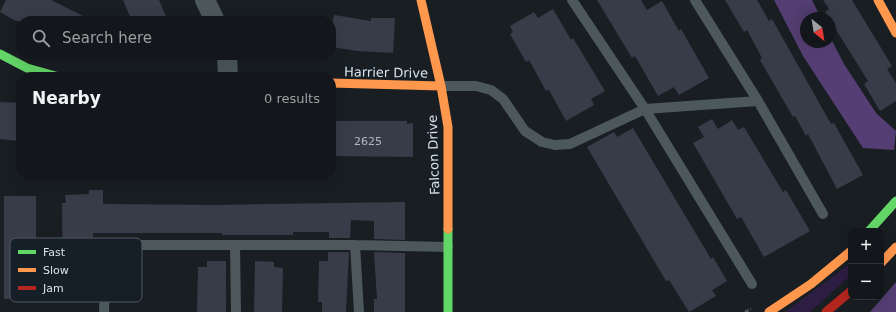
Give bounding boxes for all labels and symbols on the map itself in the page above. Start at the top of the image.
north arrow [800,12,836,48]
street label: Harrier Drive [344,64,428,81]
street label: Falcon Drive [425,115,442,195]
house number: 2625 [354,135,382,148]
legend [10,238,142,302]
text: Fast [43,246,66,259]
text: Slow [43,264,69,277]
text: Jam [42,282,64,295]

